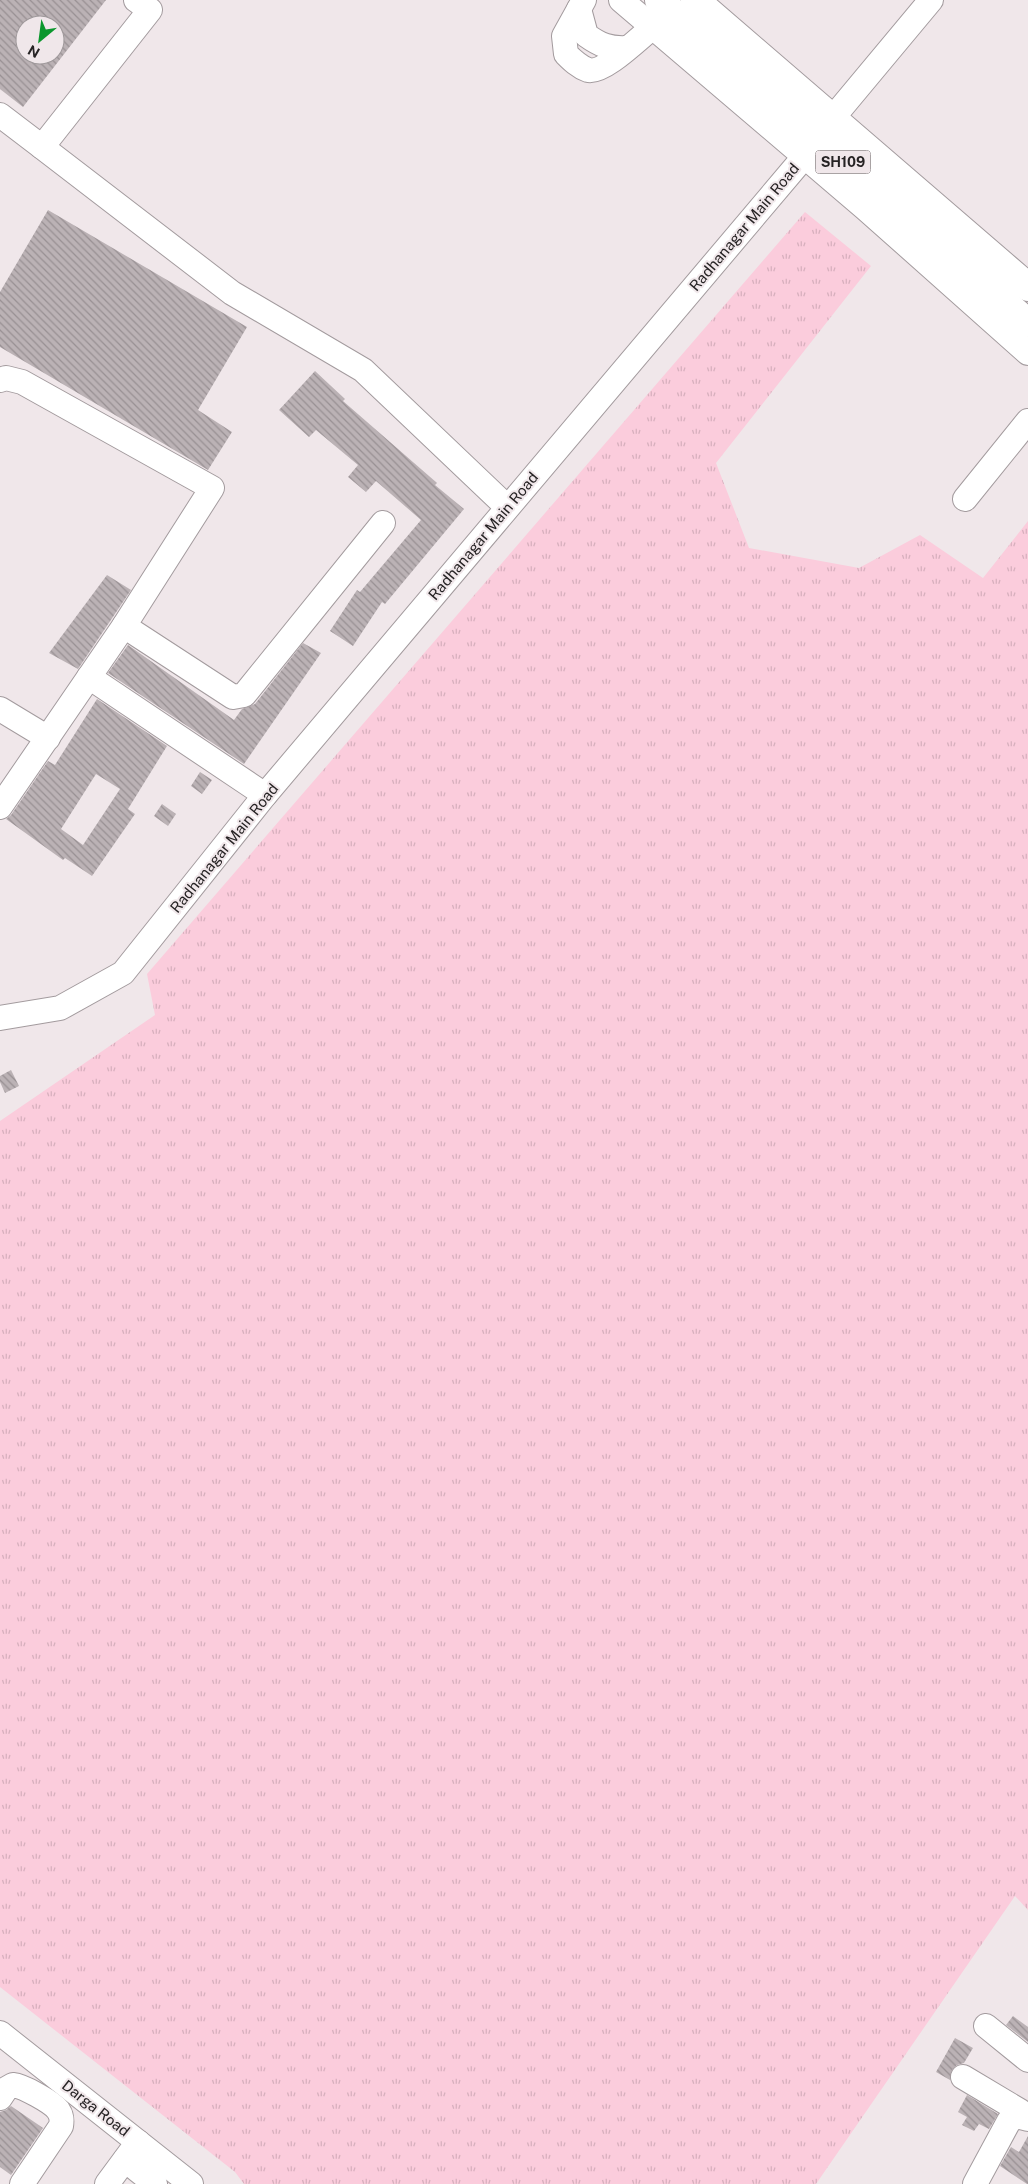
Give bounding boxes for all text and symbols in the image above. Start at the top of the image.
north arrow [15,15,65,65]
text: N [25,42,42,61]
road number: SH109 [816,150,870,173]
street label: Radhanagar Main Road [686,160,802,294]
street label: Radhanagar Main Road [425,469,541,603]
street label: Radhanagar Main Road [167,780,281,916]
street label: Darga Road [59,2076,133,2140]

